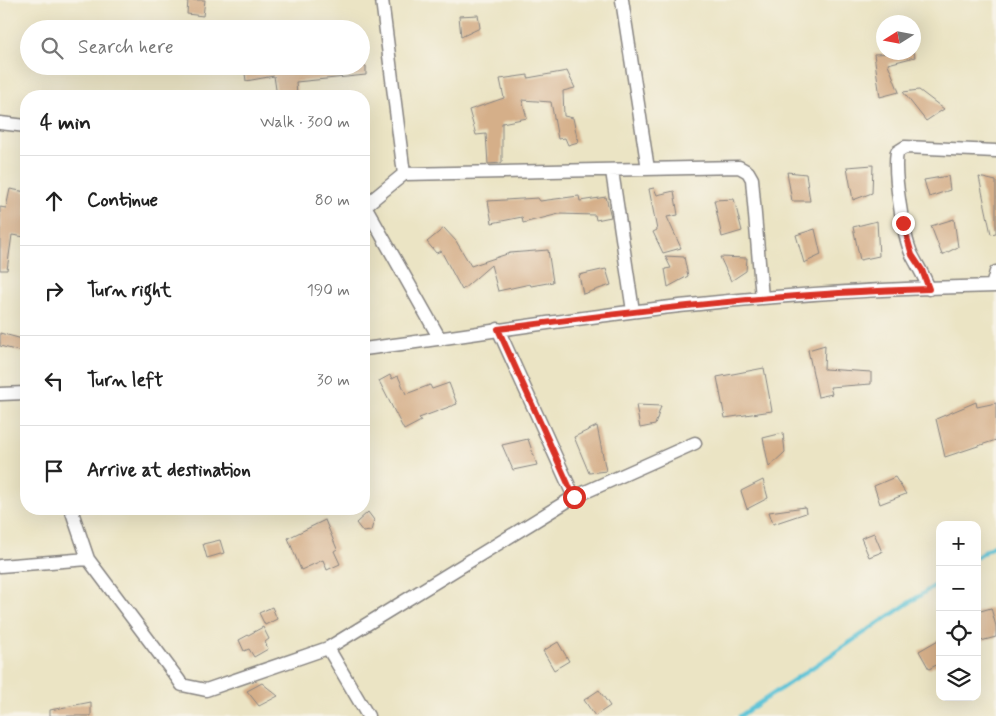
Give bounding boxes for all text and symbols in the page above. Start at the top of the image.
north arrow [876,15,921,60]
search box [20,20,370,75]
icon: search [38,34,66,62]
text: Search here [78,35,174,60]
text: 4 min [40,109,91,137]
text: Walk · 300 m [260,112,350,133]
icon: ahead [40,187,68,215]
text: Continue [87,188,158,213]
text: 80 m [315,190,350,211]
route end [892,212,915,235]
icon: right [40,277,68,305]
text: Turn right [87,278,171,303]
text: 190 m [307,280,350,301]
icon: left [40,367,68,395]
text: Turn left [87,368,163,393]
text: 30 m [317,370,350,391]
icon: arrive [40,457,68,485]
text: Arrive at destination [87,458,251,483]
route start [563,486,586,509]
map controls [936,521,981,701]
button: + [936,521,981,566]
button: − [936,566,981,611]
button: locate [936,611,981,656]
button: layers [936,656,981,701]

